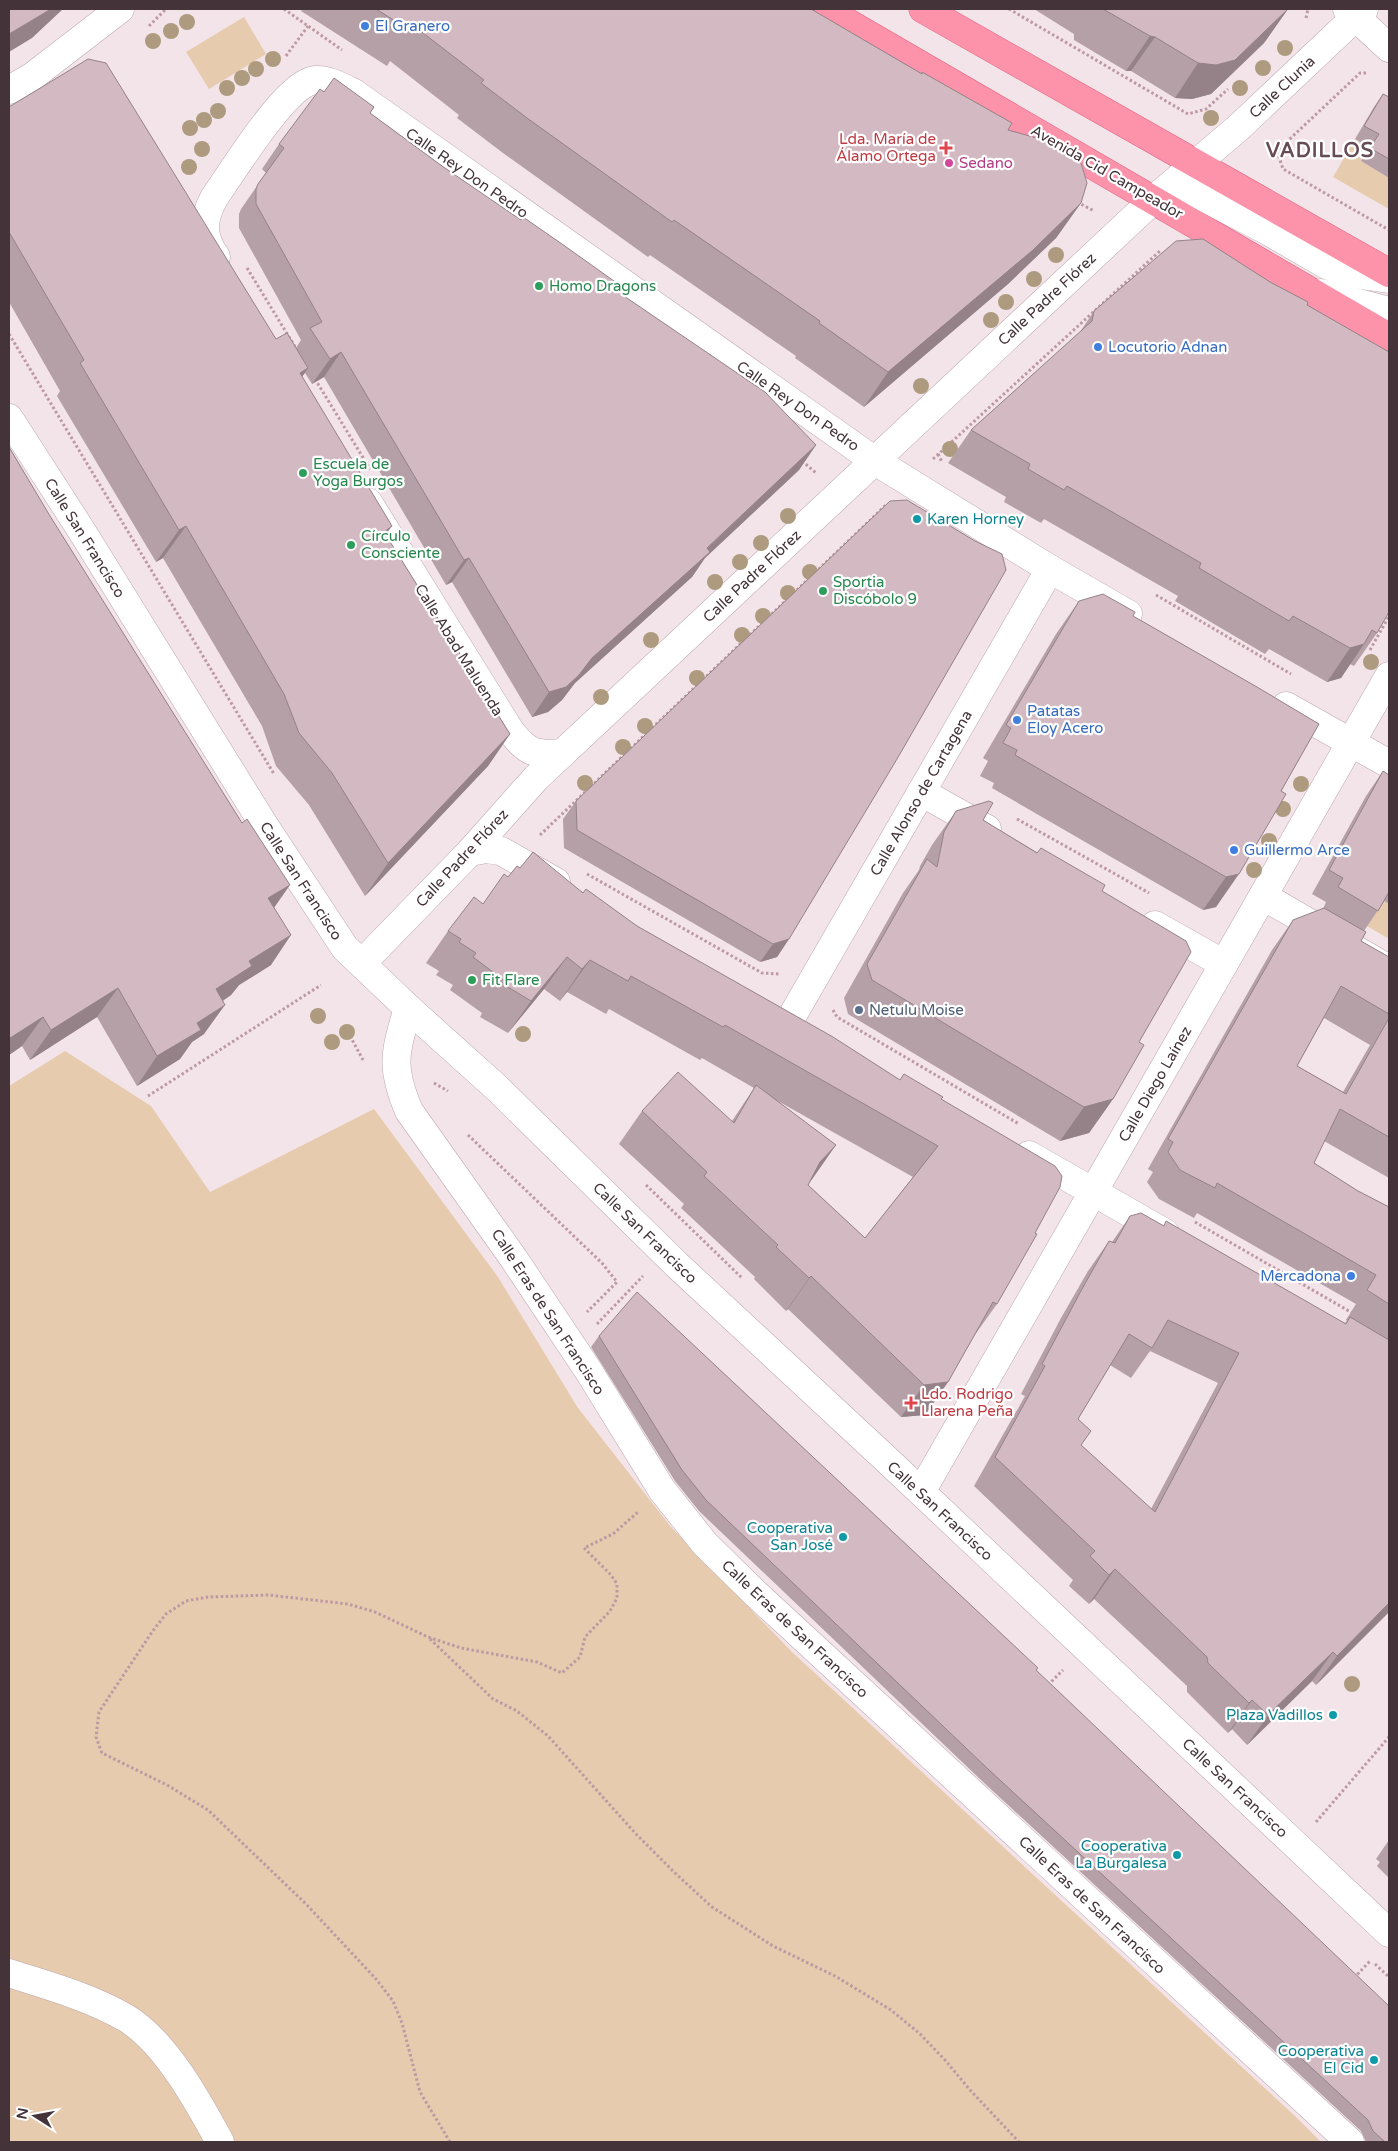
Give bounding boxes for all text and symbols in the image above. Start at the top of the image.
place label: El Granero [375,17,450,35]
marker: El Granero [359,20,371,32]
street label: Calle Clunia [1245,52,1319,122]
street label: Avenida Cid Campeador [1028,121,1186,223]
street label: Calle Rey Don Pedro [402,124,532,222]
place label: Lda. María de Álamo Ortega [836,130,936,165]
district label: VADILLOS [1266,139,1374,163]
marker: Lda. María de Álamo Ortega [940,142,952,154]
place label: Sedano [959,154,1013,172]
marker: Sedano [943,157,955,169]
street label: Calle Padre Flórez [994,249,1100,349]
place label: Homo Dragons [549,277,656,295]
marker: Homo Dragons [533,280,545,292]
place label: Locutorio Adnan [1108,338,1227,356]
marker: Locutorio Adnan [1092,341,1104,353]
street label: Calle Rey Don Pedro [733,357,863,455]
place label: Escuela de Yoga Burgos [313,455,403,490]
marker: Escuela de Yoga Burgos [297,467,309,479]
street label: Calle San Francisco [41,475,129,601]
place label: Karen Horney [927,510,1024,528]
marker: Karen Horney [911,513,923,525]
street label: Calle Padre Flórez [699,526,805,626]
place label: Círculo Consciente [361,527,440,562]
marker: Círculo Consciente [345,539,357,551]
place label: Sportia Discóbolo 9 [833,573,917,608]
street label: Calle Abad Maluenda [411,581,507,719]
marker: Sportia Discóbolo 9 [817,585,829,597]
place label: Patatas Eloy Acero [1027,702,1103,737]
street label: Calle Alonso de Cartagena [866,707,976,879]
marker: Patatas Eloy Acero [1011,714,1023,726]
street label: Calle Padre Flórez [412,805,512,911]
street label: Calle San Francisco [256,818,346,944]
place label: Guillermo Arce [1244,841,1350,859]
marker: Guillermo Arce [1228,844,1240,856]
place label: Fit Flare [482,971,540,989]
marker: Fit Flare [466,974,478,986]
place label: Netulu Moise [869,1001,964,1019]
marker: Netulu Moise [853,1004,865,1016]
street label: Calle Diego Laínez [1115,1023,1195,1145]
street label: Calle San Francisco [589,1179,701,1287]
street label: Calle Eras de San Francisco [488,1226,608,1398]
place label: Mercadona [1260,1267,1341,1285]
marker: Mercadona [1345,1270,1357,1282]
place label: Ldo. Rodrigo Llarena Peña [921,1385,1013,1420]
marker: Ldo. Rodrigo Llarena Peña [905,1397,917,1409]
street label: Calle San Francisco [884,1458,996,1564]
place label: Cooperativa San José [747,1519,833,1554]
marker: Cooperativa San José [837,1531,849,1543]
street label: Calle Eras de San Francisco [718,1556,872,1702]
place label: Plaza Vadillos [1226,1706,1323,1724]
marker: Plaza Vadillos [1327,1709,1339,1721]
street label: Calle San Francisco [1179,1735,1291,1841]
street label: Calle Eras de San Francisco [1015,1832,1169,1978]
place label: Cooperativa La Burgalesa [1075,1837,1167,1872]
marker: Cooperativa La Burgalesa [1171,1849,1183,1861]
place label: Cooperativa El Cid [1278,2042,1364,2077]
marker: Cooperativa El Cid [1368,2054,1380,2066]
north arrow [10,2091,60,2141]
text: N [13,2106,32,2121]

